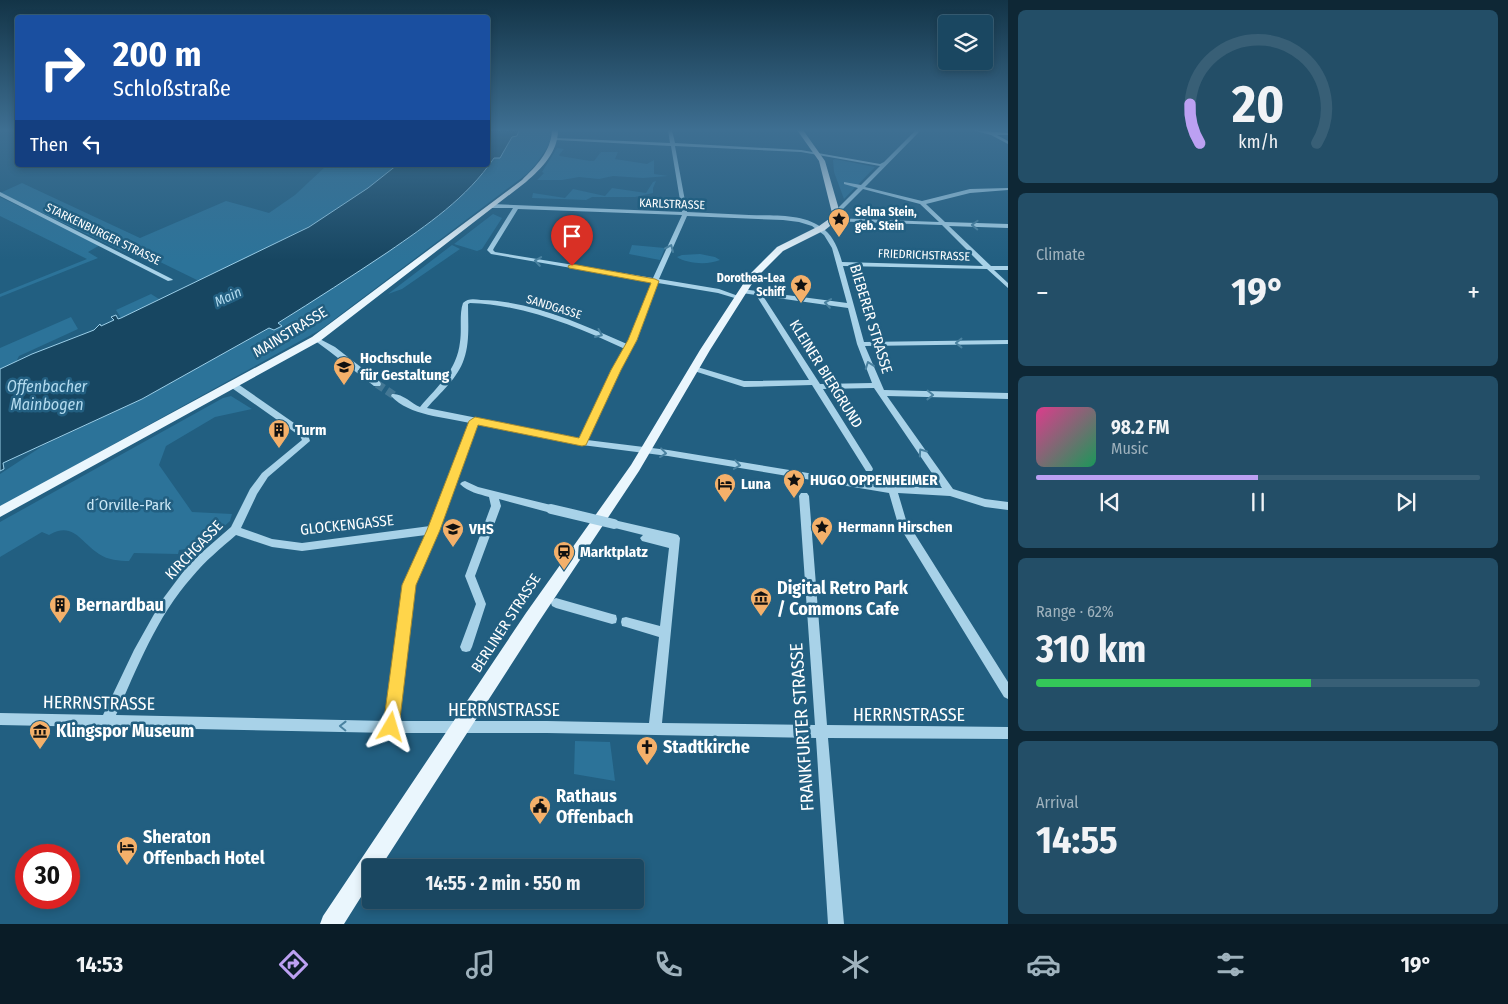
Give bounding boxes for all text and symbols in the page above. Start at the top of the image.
map controls [938,15,993,70]
button: layers [938,15,993,70]
text: 200 m [113,33,201,75]
icon: right [30,35,95,100]
text: 20 [1231,73,1284,136]
text: Schloßstraße [113,75,231,102]
icon: left [78,130,106,158]
text: km/h [1238,131,1278,153]
text: Then [30,133,68,156]
street label: KARLSTRASSE [639,196,706,212]
street label: STARKENBURGER STRASSE [43,200,163,268]
place label: Selma Stein, geb. Stein [855,205,917,233]
place icon: Selma Stein, geb. Stein [827,207,851,238]
pin [551,215,593,266]
one-way arrow [971,219,979,230]
icon: arrive [558,222,586,250]
one-way arrow [663,244,674,253]
text: Climate [1036,245,1085,264]
street label: FRIEDRICHSTRASSE [878,246,971,264]
one-way arrow [534,256,542,267]
street label: BIEBERER STRASSE [846,262,896,376]
text: 19° [1231,269,1285,315]
place label: Dorothea-Lea Schiff [717,271,786,299]
place icon: Dorothea-Lea Schiff [789,273,813,304]
text: − [1036,276,1049,309]
text: + [1467,276,1480,309]
water label: Main [212,283,244,311]
street label: SANDGASSE [525,292,584,322]
one-way arrow [824,298,832,309]
street label: MAINSTRASSE [250,303,330,361]
street label: KLEINER BIERGRUND [786,317,866,431]
one-way arrow [594,328,603,339]
one-way arrow [955,337,963,348]
place label: Hochschule für Gestaltung [360,349,450,384]
school or university icon: Hochschule für Gestaltung [332,355,356,386]
one-way arrow [865,361,875,369]
water label: Offenbacher Mainbogen [7,377,88,414]
one-way arrow [926,389,934,400]
text: 98.2 FM [1111,416,1170,439]
building icon: Turm [267,418,291,449]
place label: Turm [295,421,326,439]
text: Music [1111,439,1148,458]
one-way arrow [660,447,668,458]
one-way arrow [919,448,928,458]
one-way arrow [733,459,741,469]
place icon: HUGO OPPENHEIMER [782,468,806,499]
place label: HUGO OPPENHEIMER [810,471,938,489]
hotel icon: Luna [713,472,737,503]
place label: Luna [741,475,771,493]
icon: previous [1096,488,1124,516]
icon: pause [1244,488,1272,516]
icon: next [1392,488,1420,516]
park label: d´Orville-Park [87,496,171,514]
street label: GLOCKENGASSE [299,511,395,539]
place icon: Hermann Hirschen [810,515,834,546]
street label: KIRCHGASSE [162,517,226,583]
school or university icon: VHS [441,517,465,548]
place label: Hermann Hirschen [838,518,953,536]
place label: VHS [468,520,494,538]
station icon: Marktplatz [552,540,576,571]
place label: Marktplatz [580,543,649,561]
street label: BERLINER STRASSE [467,570,545,676]
place label: Digital Retro Park / Commons Cafe [777,577,909,620]
museum icon: Digital Retro Park / Commons Cafe [749,586,773,617]
building icon: Bernardbau [48,593,72,624]
place label: Bernardbau [76,594,164,616]
text: Range · 62% [1036,602,1114,621]
text: 310 km [1036,626,1146,672]
street label: FRANKFURTER STRASSE [785,642,819,812]
street label: HERRNSTRASSE [43,691,155,715]
street label: HERRNSTRASSE [448,699,560,721]
position arrow [364,700,416,752]
street label: HERRNSTRASSE [853,704,965,726]
museum icon: Klingspor Museum [28,719,52,750]
place label: Klingspor Museum [56,720,194,742]
one-way arrow [338,721,346,731]
church icon: Stadtkirche [635,735,659,766]
place label: Stadtkirche [663,736,750,758]
place label: Rathaus Offenbach [556,785,633,828]
text: Arrival [1036,793,1078,812]
public building icon: Rathaus Offenbach [528,794,552,825]
text: 14:55 [1036,817,1118,863]
place label: Sheraton Offenbach Hotel [143,826,265,869]
hotel icon: Sheraton Offenbach Hotel [115,835,139,866]
speed limit sign: 30 [15,844,80,909]
text: 14:55 · 2 min · 550 m [426,872,580,895]
icon: directions [276,947,311,982]
icon: music [463,947,498,982]
icon: phone [651,947,686,982]
icon: climate [838,947,873,982]
icon: car [1026,947,1061,982]
icon: filters [1213,947,1248,982]
text: 14:53 [76,951,123,978]
text: 19° [1401,951,1432,978]

